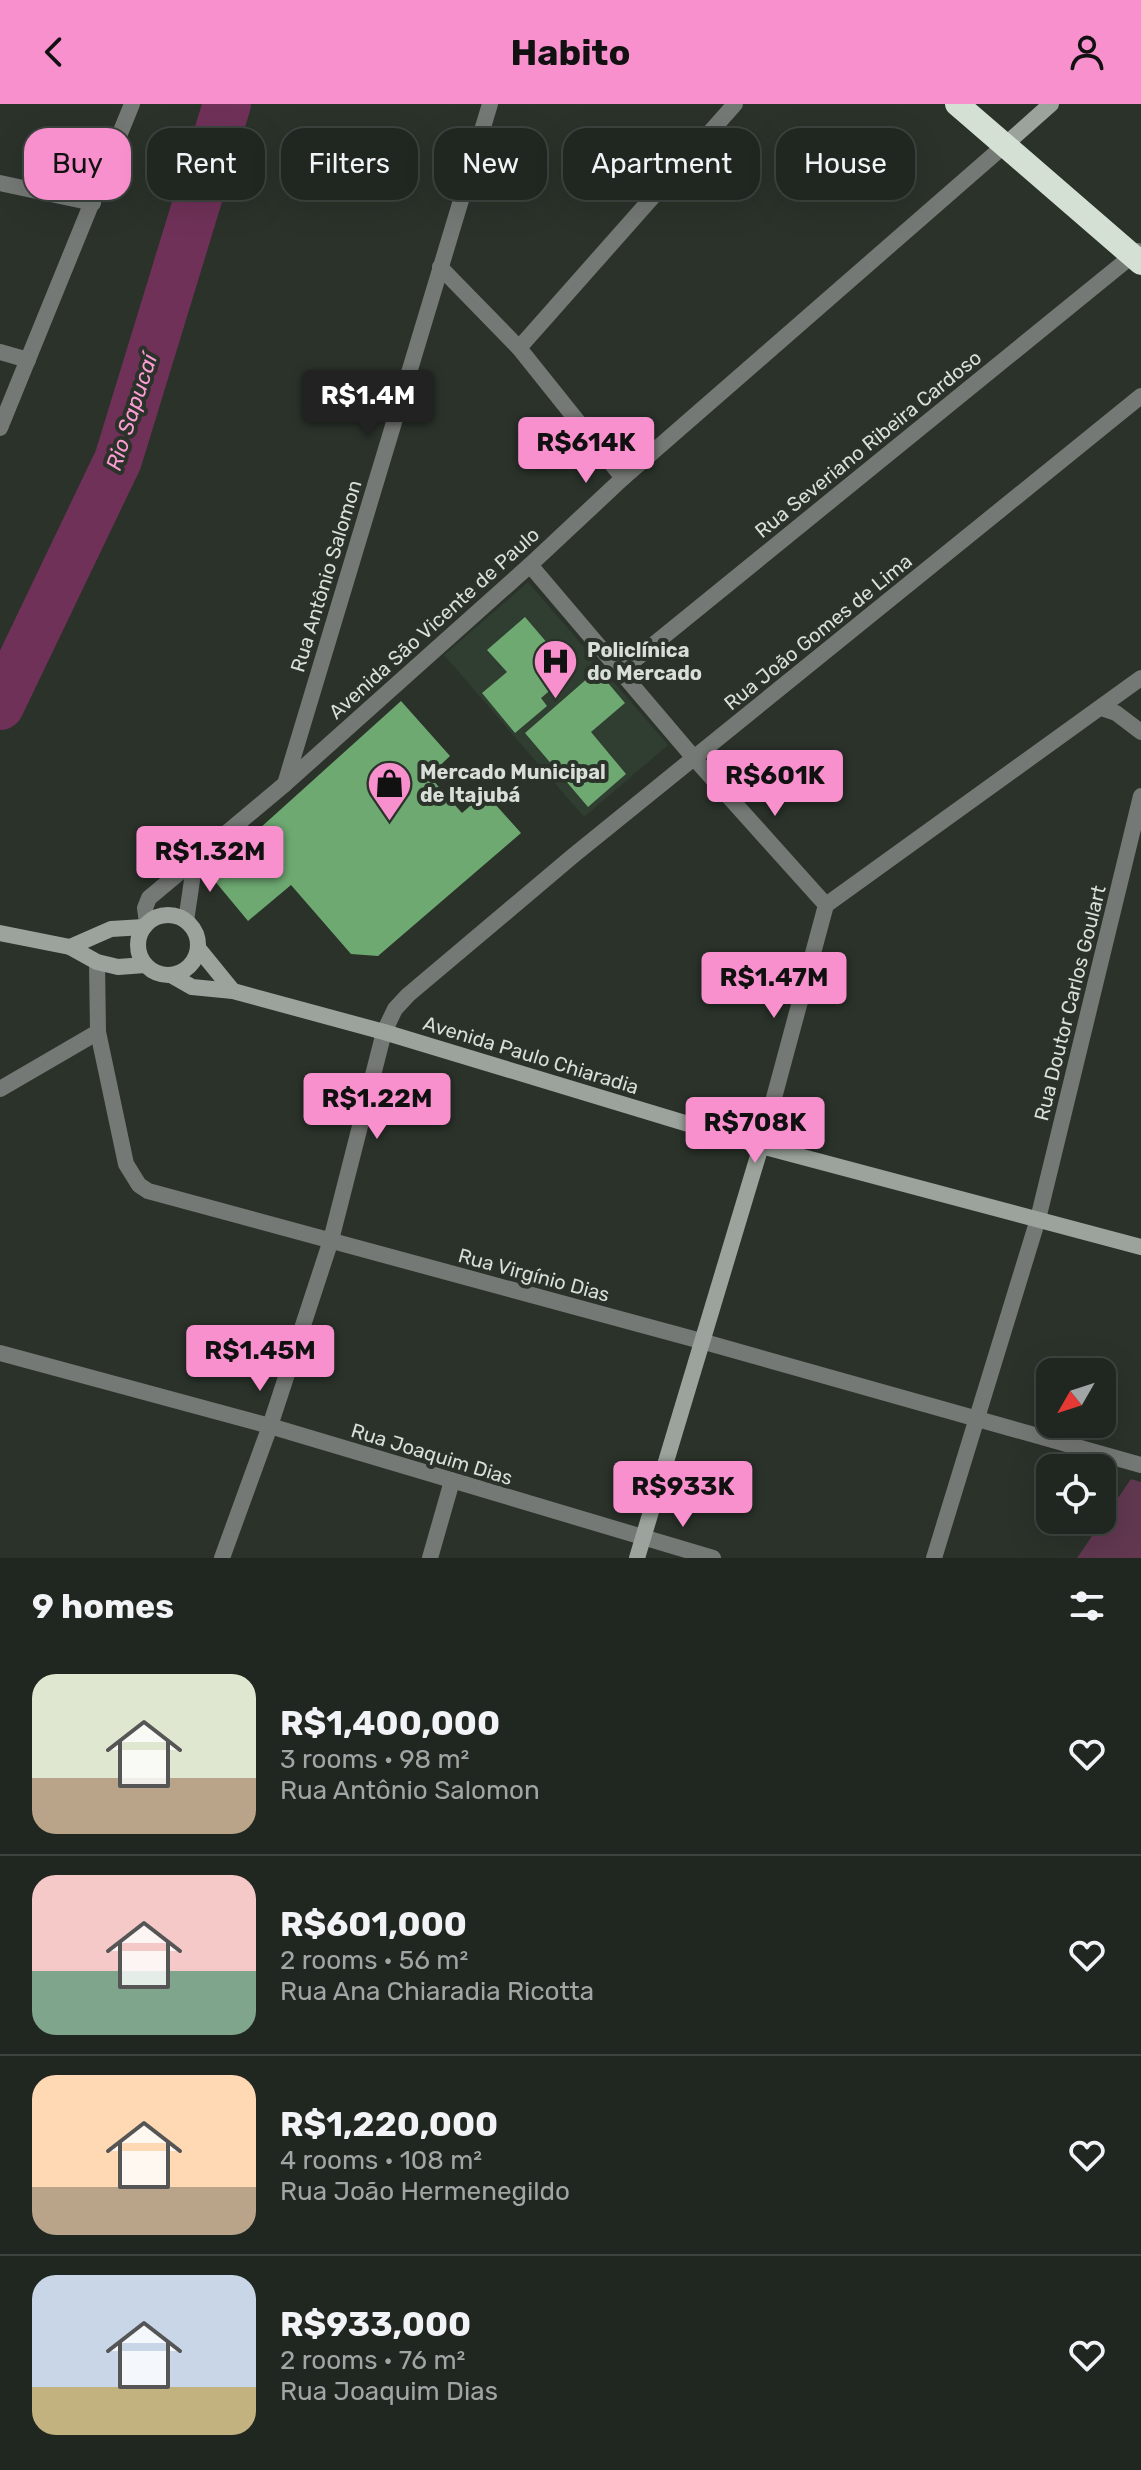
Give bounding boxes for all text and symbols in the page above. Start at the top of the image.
icon: back [32,30,76,74]
icon: person [1065,30,1109,74]
text: Habito [511,31,630,74]
chip: Buy [24,128,131,200]
chip: Rent [147,128,265,200]
chip: Filters [281,128,418,200]
chip: New [434,128,547,200]
chip: Apartment [563,128,760,200]
chip: House [776,128,915,200]
street label: Rua Severiano Ribeira Cardoso [750,345,986,543]
water label: Rio Sapucaí [100,347,164,474]
pin: R$1.4M [303,370,433,438]
text: R$1.4M [321,380,415,411]
pin: R$614K [521,417,651,485]
text: R$614K [536,427,636,458]
street label: Rua Antônio Salomon [285,477,367,675]
street label: Avenida São Vicente de Paulo [324,522,544,724]
street label: Rua João Gomes de Lima [719,549,917,715]
hospital icon: Policlínica do Mercado [532,637,580,700]
place label: Policlínica do Mercado [587,638,702,685]
pin: R$601K [710,750,840,818]
shop icon: Mercado Municipal de Itajubá [365,760,413,823]
place label: Mercado Municipal de Itajubá [420,760,606,807]
text: R$601K [725,760,825,791]
pin: R$1.32M [136,826,284,894]
text: R$1.32M [154,836,266,867]
street label: Rua Doutor Carlos Goulart [1029,883,1111,1123]
pin: R$1.47M [700,952,848,1020]
text: R$1.47M [719,962,829,993]
street label: Avenida Paulo Chiaradia [420,1011,642,1099]
pin: R$1.22M [303,1073,451,1141]
text: R$1.22M [322,1083,432,1114]
pin: R$708K [690,1097,820,1165]
text: R$708K [704,1107,806,1138]
street label: Rua Virgínio Dias [456,1243,612,1307]
pin: R$1.45M [186,1325,334,1393]
text: R$1.45M [204,1335,316,1366]
north arrow [1036,1358,1116,1438]
map controls [1036,1358,1116,1534]
street label: Rua Joaquim Dias [348,1418,516,1490]
button: locate [1036,1454,1116,1534]
pin: R$933K [618,1461,748,1529]
text: R$933K [631,1471,735,1502]
icon: filters [1065,1584,1109,1628]
text: 9 homes [32,1586,174,1627]
text: R$1,400,000 [280,1703,500,1744]
icon: home [96,1706,192,1802]
icon: heart [1065,1732,1109,1776]
text: 3 rooms · 98 m² [280,1744,469,1775]
text: Rua Antônio Salomon [280,1775,540,1806]
text: R$601,000 [280,1904,467,1945]
icon: home [96,1907,192,2003]
icon: heart [1065,1933,1109,1977]
text: 2 rooms · 56 m² [280,1945,468,1976]
text: Rua Ana Chiaradia Ricotta [280,1976,594,2007]
text: R$1,220,000 [280,2104,498,2145]
icon: home [96,2107,192,2203]
icon: heart [1065,2133,1109,2177]
text: 4 rooms · 108 m² [280,2145,482,2176]
text: Rua João Hermenegildo [280,2176,570,2207]
text: R$933,000 [280,2304,471,2345]
icon: home [96,2307,192,2403]
icon: heart [1065,2333,1109,2377]
text: 2 rooms · 76 m² [280,2345,465,2376]
text: Rua Joaquim Dias [280,2376,498,2407]

